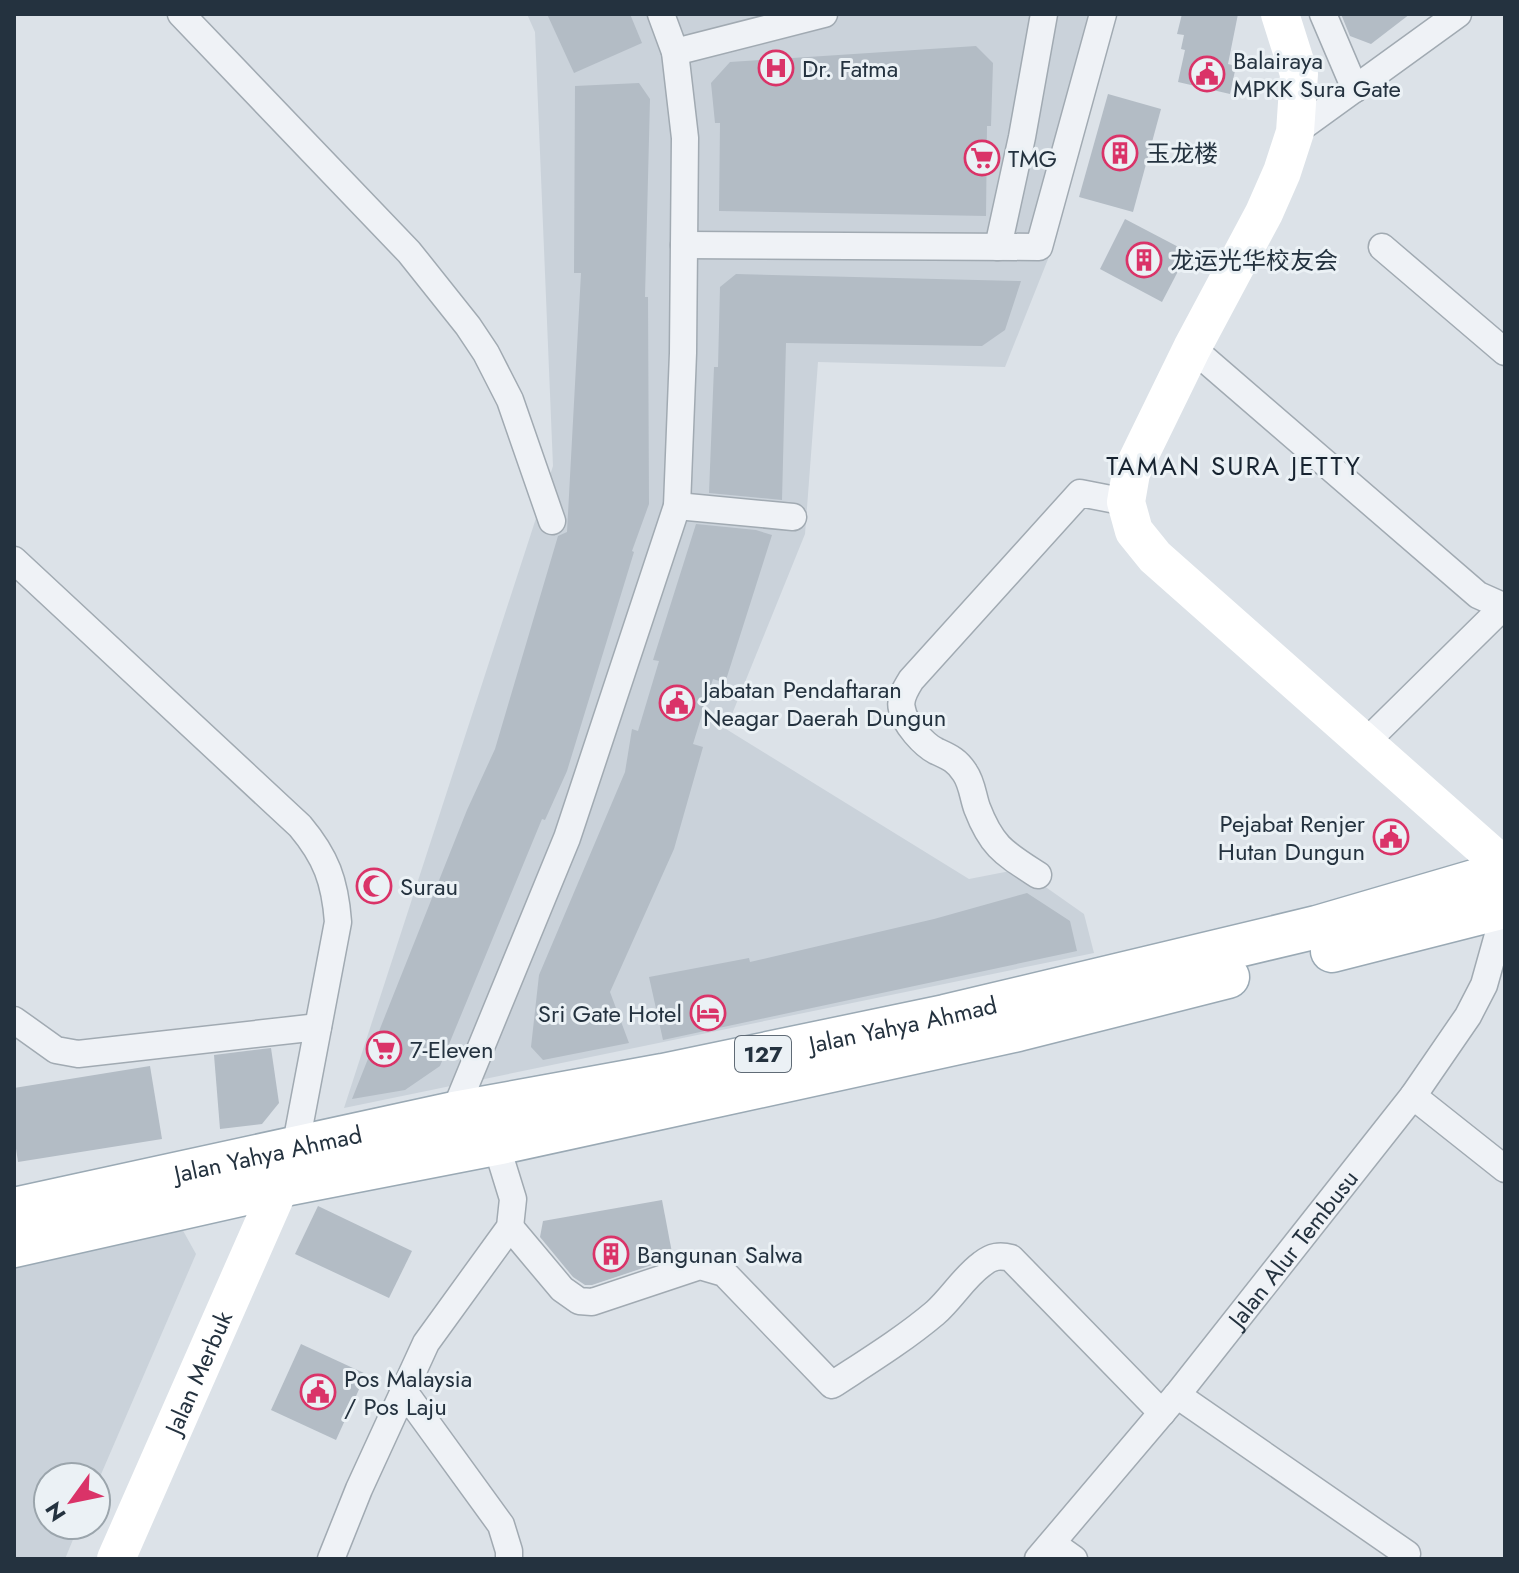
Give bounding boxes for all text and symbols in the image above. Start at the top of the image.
place label: Balairaya MPKK Sura Gate [1233,43,1401,106]
hospital icon: Dr. Fatma [757,49,795,87]
place label: Dr. Fatma [802,51,898,86]
public building icon: Balairaya MPKK Sura Gate [1188,55,1226,93]
building icon: 玉龙楼 [1101,134,1139,172]
place label: 玉龙楼 [1146,136,1218,171]
supermarket icon: TMG [963,139,1001,177]
place label: TMG [1008,141,1057,176]
building icon: 龙运光华校友会 [1125,241,1163,279]
place label: 龙运光华校友会 [1170,243,1338,278]
district label: TAMAN SURA JETTY [1106,447,1362,485]
place label: Jabatan Pendaftaran Neagar Daerah Dungun [700,672,946,735]
public building icon: Jabatan Pendaftaran Neagar Daerah Dungun [658,684,696,722]
place label: Pejabat Renjer Hutan Dungun [1218,806,1366,869]
public building icon: Pejabat Renjer Hutan Dungun [1372,818,1410,856]
mosque icon: Surau [355,867,393,905]
place label: Surau [400,869,458,904]
street label: Jalan Yahya Ahmad [803,987,1000,1062]
hotel icon: Sri Gate Hotel [689,994,727,1032]
place label: Sri Gate Hotel [538,996,682,1031]
supermarket icon: 7-Eleven [365,1030,403,1068]
place label: 7-Eleven [410,1032,494,1067]
road number: 127 [735,1036,791,1072]
street label: Jalan Yahya Ahmad [168,1116,365,1192]
street label: Jalan Alur Tembusu [1218,1162,1366,1337]
building icon: Bangunan Salwa [592,1235,630,1273]
place label: Bangunan Salwa [637,1237,803,1272]
street label: Jalan Merbuk [154,1305,241,1442]
place label: Pos Malaysia / Pos Laju [344,1361,472,1424]
public building icon: Pos Malaysia / Pos Laju [299,1373,337,1411]
north arrow [32,1461,112,1541]
text: N [37,1496,73,1528]

